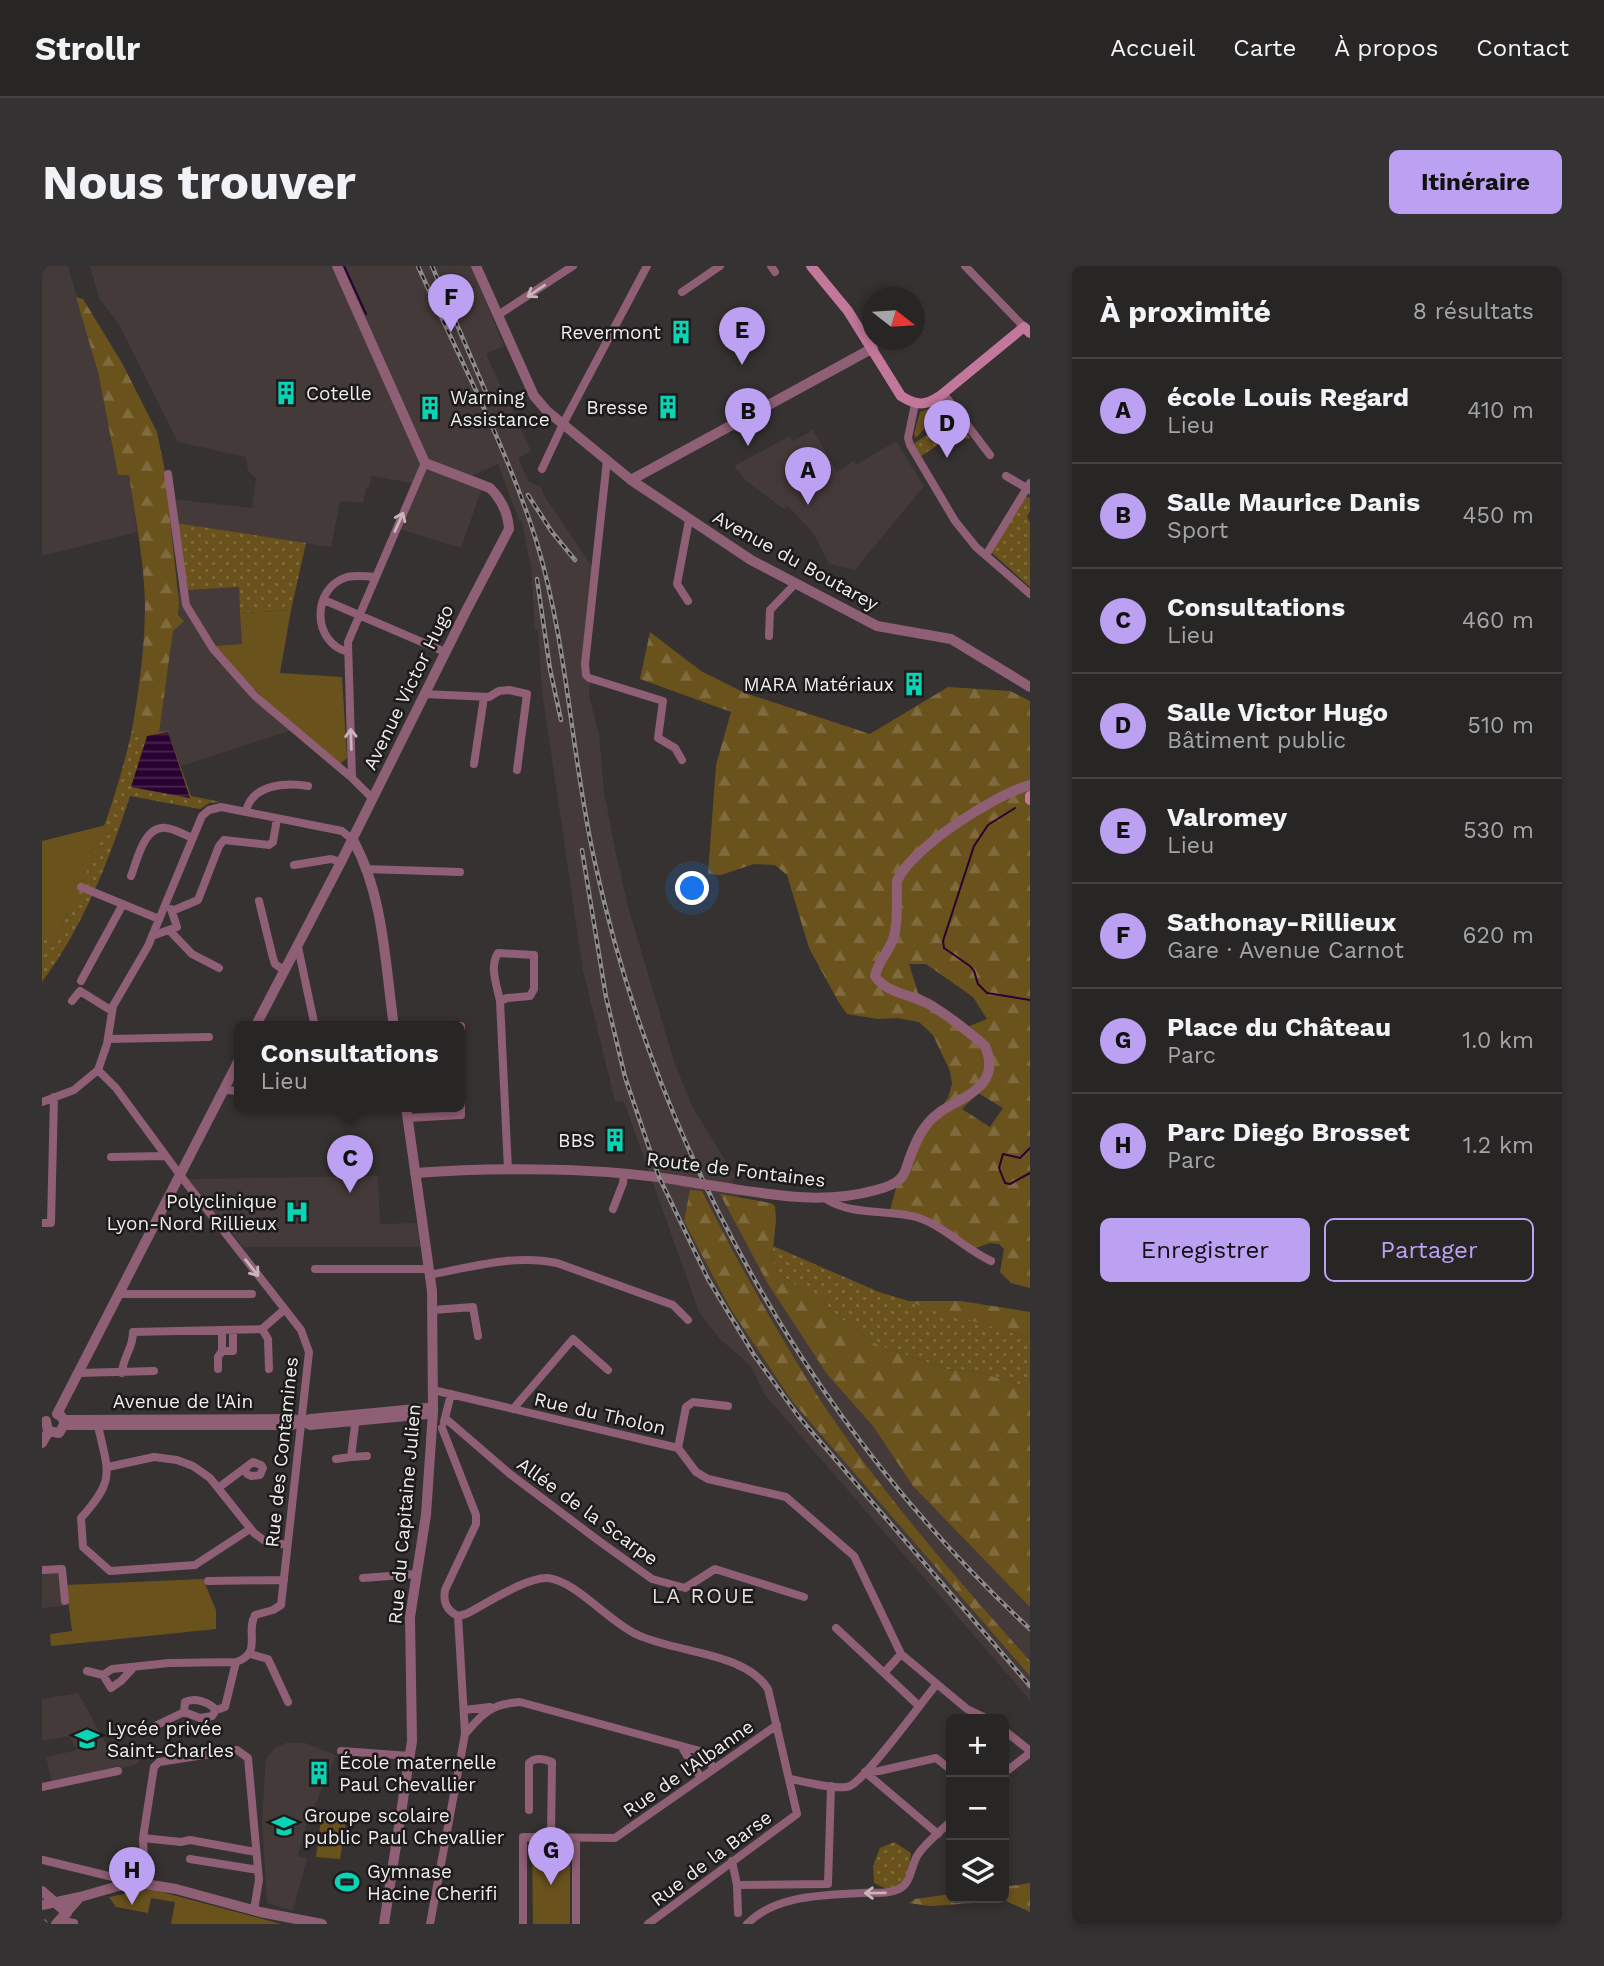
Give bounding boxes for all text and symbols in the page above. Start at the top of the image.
text: Strollr [35,29,140,68]
text: Accueil [1110,34,1195,62]
text: Carte [1233,34,1296,62]
text: À propos [1334,34,1438,62]
text: Contact [1476,34,1569,62]
button: Itinéraire [1389,150,1562,214]
text: Nous trouver [42,153,356,211]
pin: F [428,274,474,332]
one-way arrow [526,284,546,298]
north arrow [862,287,925,350]
text: À proximité [1100,294,1271,329]
text: 8 résultats [1413,298,1534,325]
pin: E [719,307,765,365]
building icon: Revermont [667,318,695,346]
place label: Revermont [560,321,661,344]
building icon: Cotelle [272,379,300,407]
place label: Cotelle [306,382,372,405]
text: école Louis Regard [1167,382,1409,412]
place label: Warning Assistance [450,386,550,431]
pin: B [725,388,771,446]
building icon: Bresse [654,393,682,421]
building icon: Warning Assistance [416,394,444,422]
place label: Bresse [586,396,648,419]
text: A [1115,397,1131,424]
text: 410 m [1467,397,1534,424]
pin: D [924,400,970,458]
text: Lieu [1167,412,1214,439]
pin: A [785,447,831,505]
text: Salle Maurice Danis [1167,487,1420,517]
text: B [1115,502,1131,529]
text: 450 m [1462,502,1534,529]
street label: Avenue du Boutarey [709,505,883,616]
one-way arrow [393,512,406,533]
text: Sport [1167,517,1228,544]
text: Consultations [1167,592,1345,622]
street label: Avenue Victor Hugo [358,601,459,774]
text: C [1115,607,1131,634]
text: 460 m [1462,607,1534,634]
text: Lieu [1167,622,1214,649]
building icon: MARA Matériaux [900,670,928,698]
place label: MARA Matériaux [744,673,894,696]
text: Salle Victor Hugo [1167,697,1388,727]
text: D [1115,712,1131,739]
text: 510 m [1468,712,1534,739]
one-way arrow [344,727,358,750]
text: Bâtiment public [1167,727,1346,754]
text: Valromey [1167,802,1287,832]
text: E [1116,817,1130,844]
text: 530 m [1463,817,1534,844]
text: Lieu [1167,832,1214,859]
your location [675,871,709,905]
text: Sathonay-Rillieux [1167,907,1396,937]
text: F [1116,922,1130,949]
text: 620 m [1463,922,1534,949]
text: Gare · Avenue Carnot [1167,937,1404,964]
text: Place du Château [1167,1012,1391,1042]
popup [234,1021,465,1112]
text: G [1115,1027,1131,1054]
text: 1.0 km [1462,1027,1534,1054]
text: Consultations [260,1038,439,1068]
text: Parc [1167,1042,1216,1069]
text: Lieu [260,1068,308,1095]
text: Parc Diego Brosset [1167,1117,1410,1147]
building icon: BBS [601,1126,629,1154]
place label: BBS [558,1129,595,1152]
text: H [1114,1132,1132,1159]
text: 1.2 km [1463,1132,1534,1159]
pin: C [327,1135,373,1193]
street label: Route de Fontaines [645,1147,827,1192]
text: Parc [1167,1147,1216,1174]
place label: Polyclinique Lyon-Nord Rillieux [107,1190,277,1235]
hospital icon: Polyclinique Lyon-Nord Rillieux [283,1198,311,1226]
button: Enregistrer [1100,1218,1310,1282]
button: Partager [1324,1218,1534,1282]
one-way arrow [244,1258,259,1276]
street label: Rue des Contamines [260,1356,303,1549]
street label: Rue du Tholon [532,1387,668,1440]
street label: Avenue de l'Ain [113,1390,253,1413]
street label: Rue du Capitaine Julien [383,1403,426,1625]
street label: Allée de la Scarpe [513,1453,663,1570]
district label: LA ROUE [652,1583,756,1608]
map controls [946,1714,1009,1903]
button: + [946,1714,1009,1777]
street label: Rue de l'Albanne [618,1715,758,1822]
place label: Lycée privée Saint-Charles [107,1717,234,1762]
school or university icon: Lycée privée Saint-Charles [73,1725,101,1753]
place label: École maternelle Paul Chevallier [339,1751,497,1796]
building icon: École maternelle Paul Chevallier [305,1759,333,1787]
button: − [946,1777,1009,1840]
place label: Groupe scolaire public Paul Chevallier [304,1804,505,1849]
street label: Rue de la Barse [646,1806,776,1911]
school or university icon: Groupe scolaire public Paul Chevallier [270,1812,298,1840]
pin: G [528,1827,574,1885]
button: layers [946,1840,1009,1903]
pin: H [109,1847,155,1905]
place label: Gymnase Hacine Cherifi [367,1860,498,1905]
sports icon: Gymnase Hacine Cherifi [333,1868,361,1896]
one-way arrow [864,1886,887,1899]

